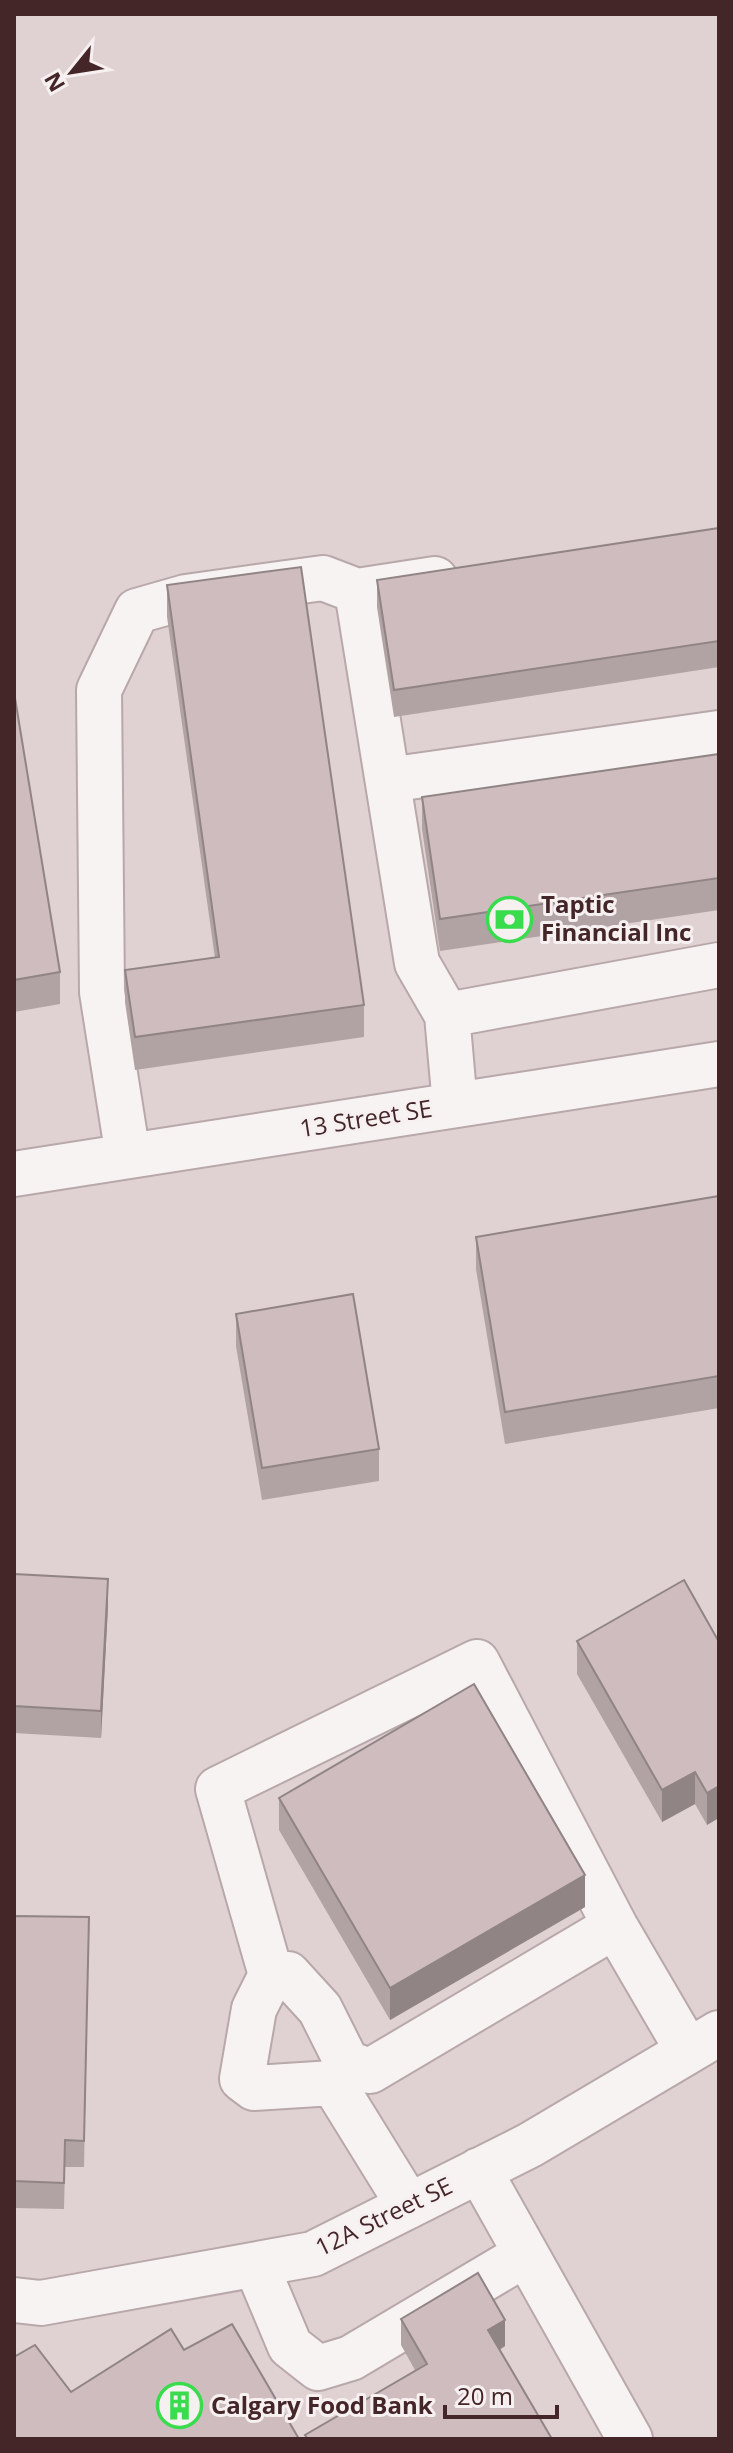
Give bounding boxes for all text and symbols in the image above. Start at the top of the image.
north arrow [32,32,112,112]
text: N [36,67,71,98]
place label: Taptic Financial Inc [541,887,691,948]
bank icon: Taptic Financial Inc [486,895,534,943]
street label: 13 Street SE [297,1091,434,1144]
street label: 12A Street SE [309,2168,457,2263]
scale bar [445,2369,557,2419]
text: 20 m [457,2379,513,2412]
building icon: Calgary Food Bank [156,2382,204,2430]
place label: Calgary Food Bank [211,2388,433,2421]

